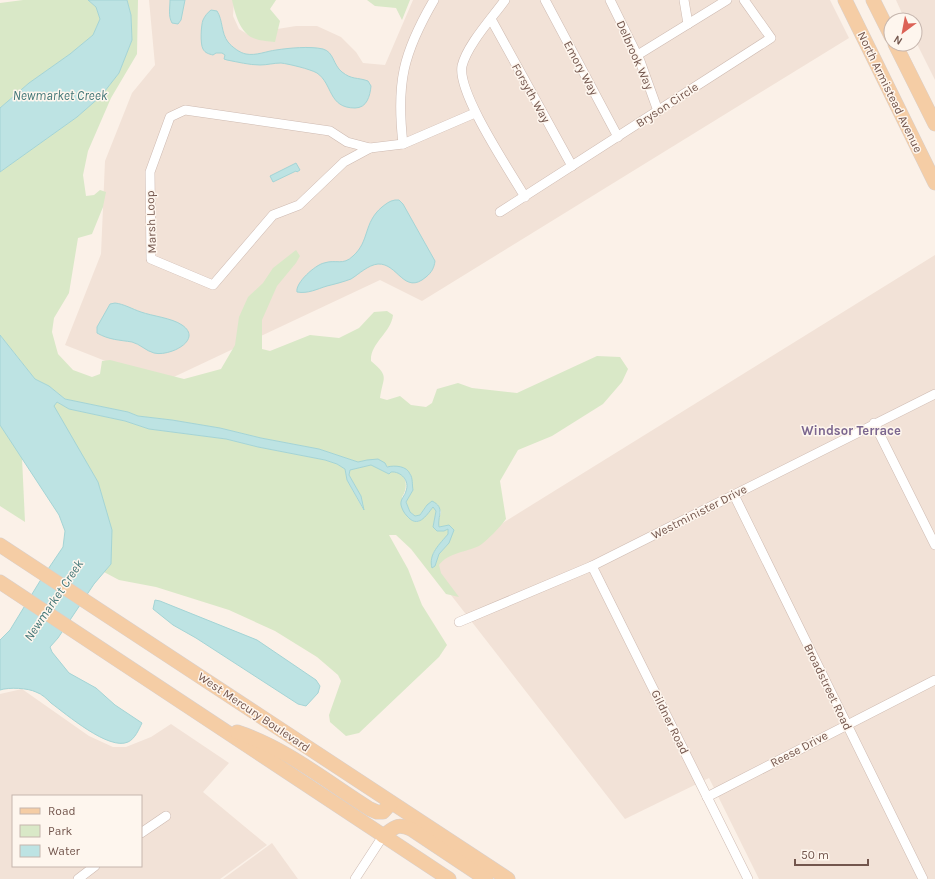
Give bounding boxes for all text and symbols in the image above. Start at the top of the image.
north arrow [883,12,923,52]
street label: Delbrook Way [614,18,657,92]
street label: North Armistead Avenue [854,29,926,155]
street label: Emory Way [561,38,601,98]
street label: Forsyth Way [509,61,553,125]
street label: Bryson Circle [633,80,701,130]
water label: Newmarket Creek [13,88,108,103]
street label: Marsh Loop [143,190,159,254]
district label: Windsor Terrace [801,423,901,438]
street label: Westminister Drive [649,482,749,542]
water label: Newmarket Creek [21,557,86,644]
street label: Broadstreet Road [801,641,855,733]
street label: West Mercury Boulevard [195,669,313,755]
street label: Gildner Road [648,687,692,757]
street label: Reese Drive [768,728,830,770]
legend [12,795,142,867]
text: Road [48,804,76,818]
text: Park [48,824,73,838]
scale bar [795,841,868,867]
text: Water [48,844,81,858]
text: 50 m [801,848,829,862]

